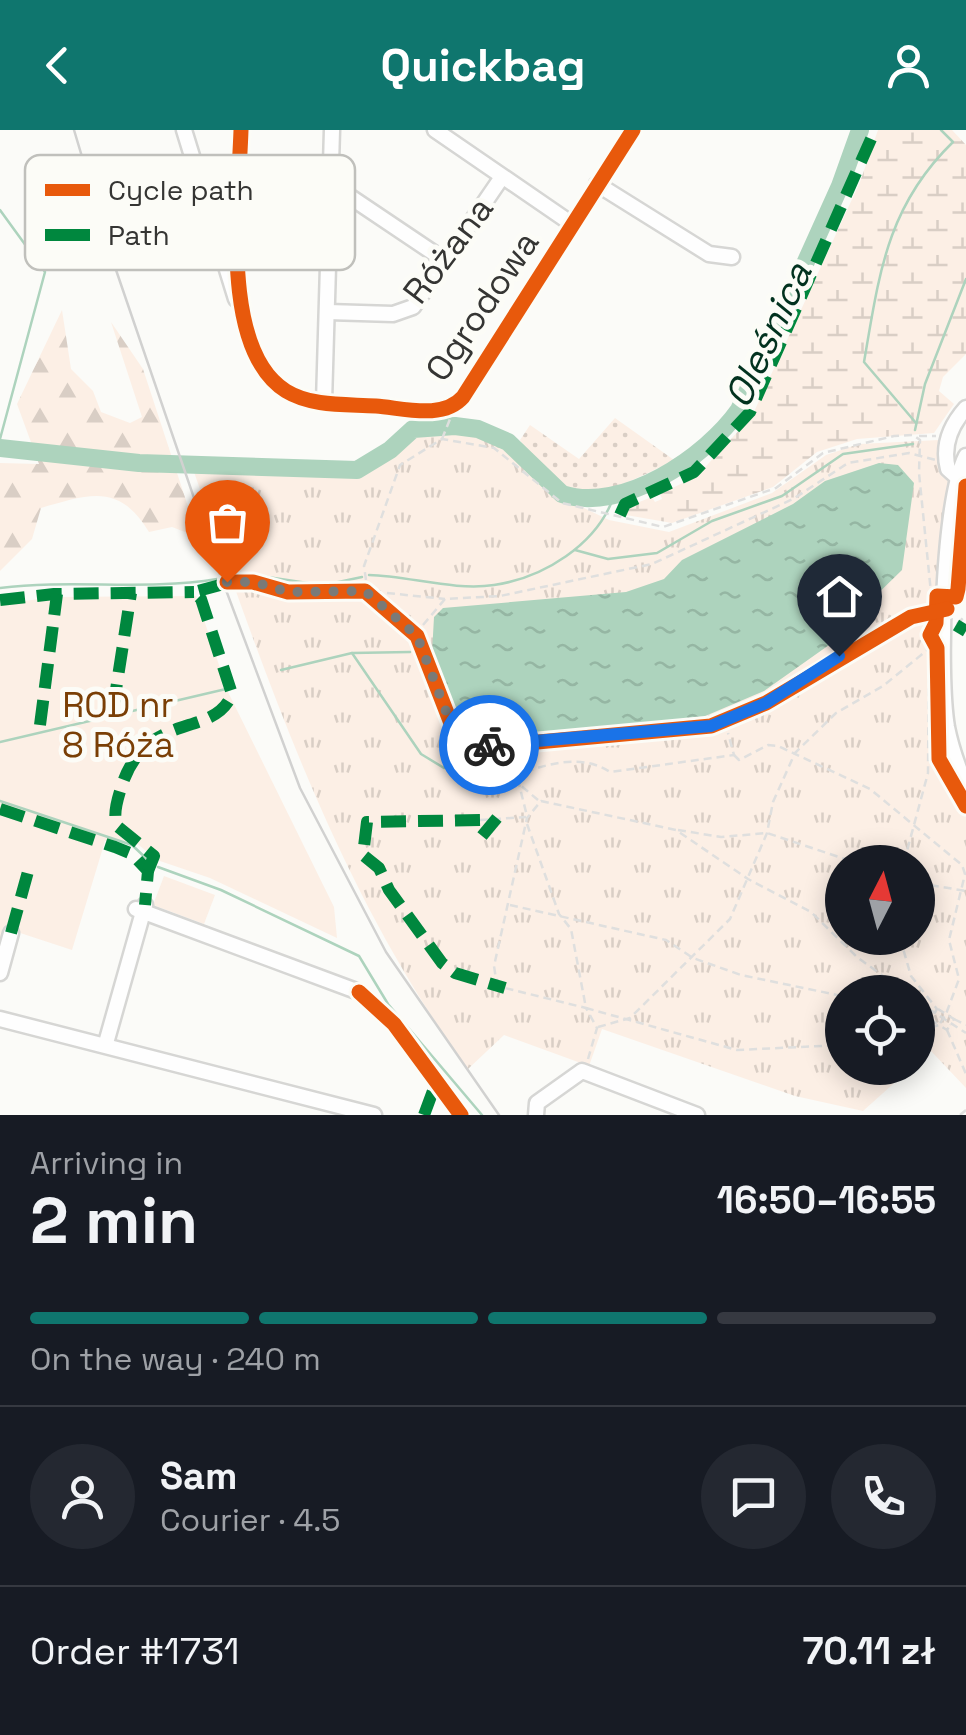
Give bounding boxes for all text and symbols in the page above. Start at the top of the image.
text: Quickbag [381,37,585,94]
icon: back [30,38,85,93]
icon: person [881,38,936,93]
legend [25,155,355,270]
text: Cycle path [108,172,254,208]
street label: Różana [393,188,503,312]
text: Path [108,217,170,253]
street label: Ogrodowa [416,222,548,390]
water label: Oleśnica [714,255,822,415]
pin [185,480,270,583]
icon: bag [200,495,255,550]
pin [797,554,882,657]
icon: home [812,569,867,624]
park label: ROD nr 8 Róża [62,683,174,767]
courier [439,695,539,795]
icon: bike [462,718,517,773]
north arrow [825,845,935,955]
map controls [825,845,935,1085]
button: locate [825,975,935,1085]
text: Arriving in [30,1143,183,1183]
text: 16:50–16:55 [717,1176,936,1224]
text: 2 min [30,1179,198,1262]
text: On the way · 240 m [30,1339,321,1379]
button: person [30,1444,135,1549]
button: chat [701,1444,806,1549]
button: phone [831,1444,936,1549]
text: Sam [160,1452,237,1500]
text: Courier · 4.5 [160,1500,341,1540]
text: Order #1731 [30,1627,240,1675]
text: 70.11 zł [802,1627,936,1675]

